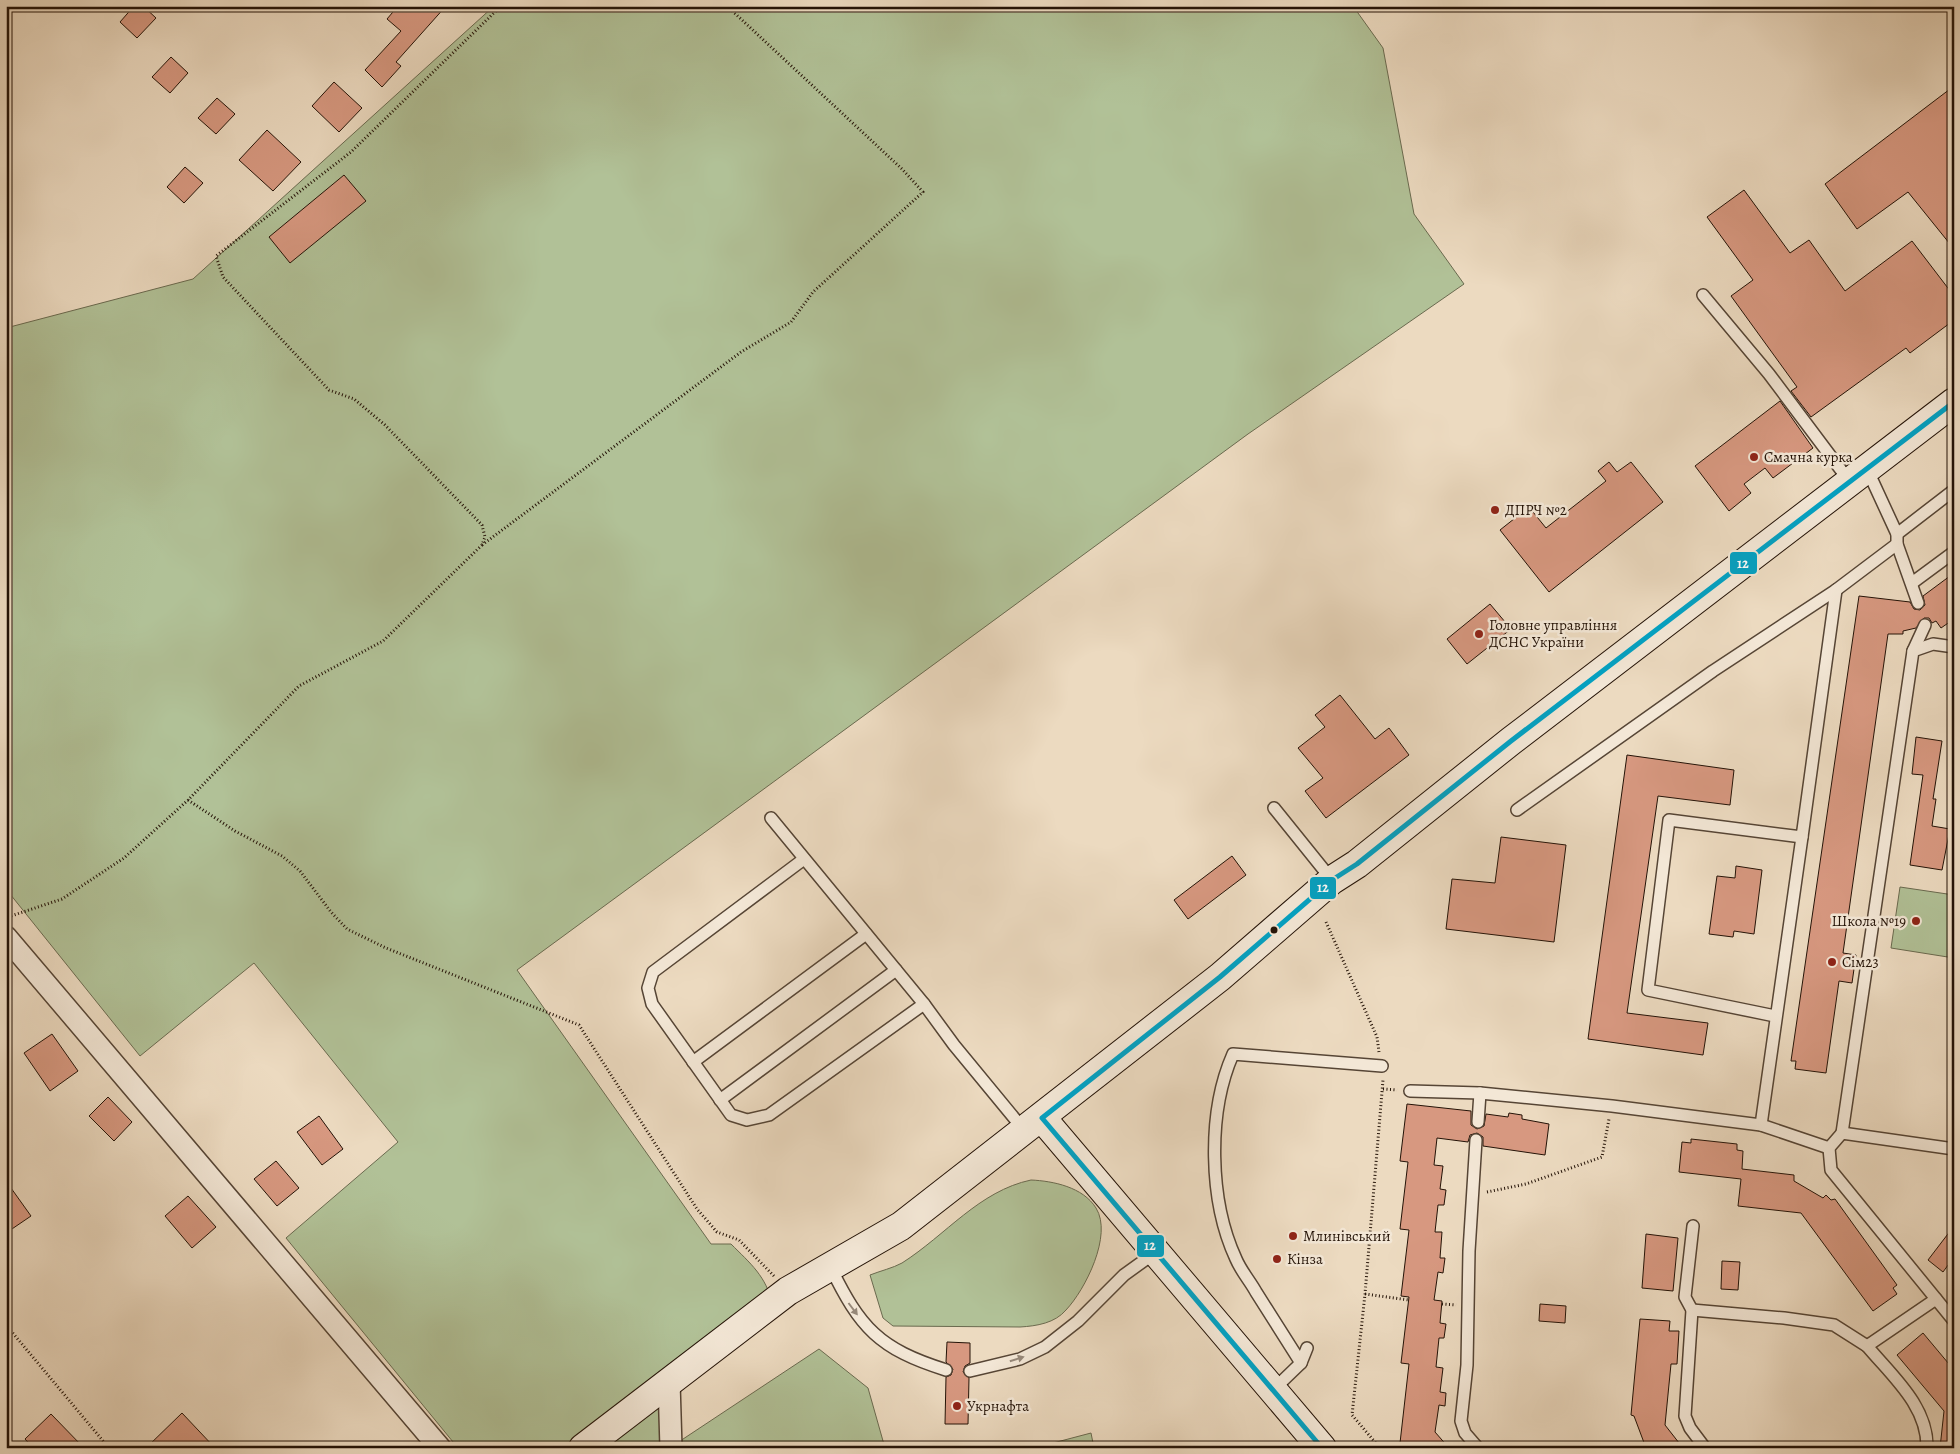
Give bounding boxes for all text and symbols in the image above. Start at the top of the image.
place label: Смачна курка [1764,447,1853,467]
marker: Смачна курка [1748,451,1760,463]
place label: ДПРЧ №2 [1505,500,1567,520]
marker: ДПРЧ №2 [1489,504,1501,516]
line badge: 12 [1729,551,1758,575]
text: 12 [1737,554,1749,573]
place label: Головне управління ДСНС України [1489,615,1617,652]
marker: Головне управління ДСНС України [1473,628,1485,640]
line badge: 12 [1309,876,1337,900]
text: 12 [1317,878,1329,897]
place label: Школа №19 [1832,911,1906,931]
marker: Школа №19 [1910,915,1922,927]
unlabelled marker [1269,925,1279,935]
place label: Сім23 [1842,952,1879,972]
marker: Сім23 [1826,956,1838,968]
place label: Млинівський [1303,1226,1391,1246]
marker: Млинівський [1287,1230,1299,1242]
line badge: 12 [1136,1234,1165,1258]
text: 12 [1144,1236,1156,1255]
place label: Кінза [1287,1249,1323,1269]
marker: Кінза [1271,1253,1283,1265]
one-way arrow [848,1302,858,1316]
one-way arrow [1009,1354,1024,1362]
place label: Укрнафта [967,1396,1029,1416]
marker: Укрнафта [951,1400,963,1412]

